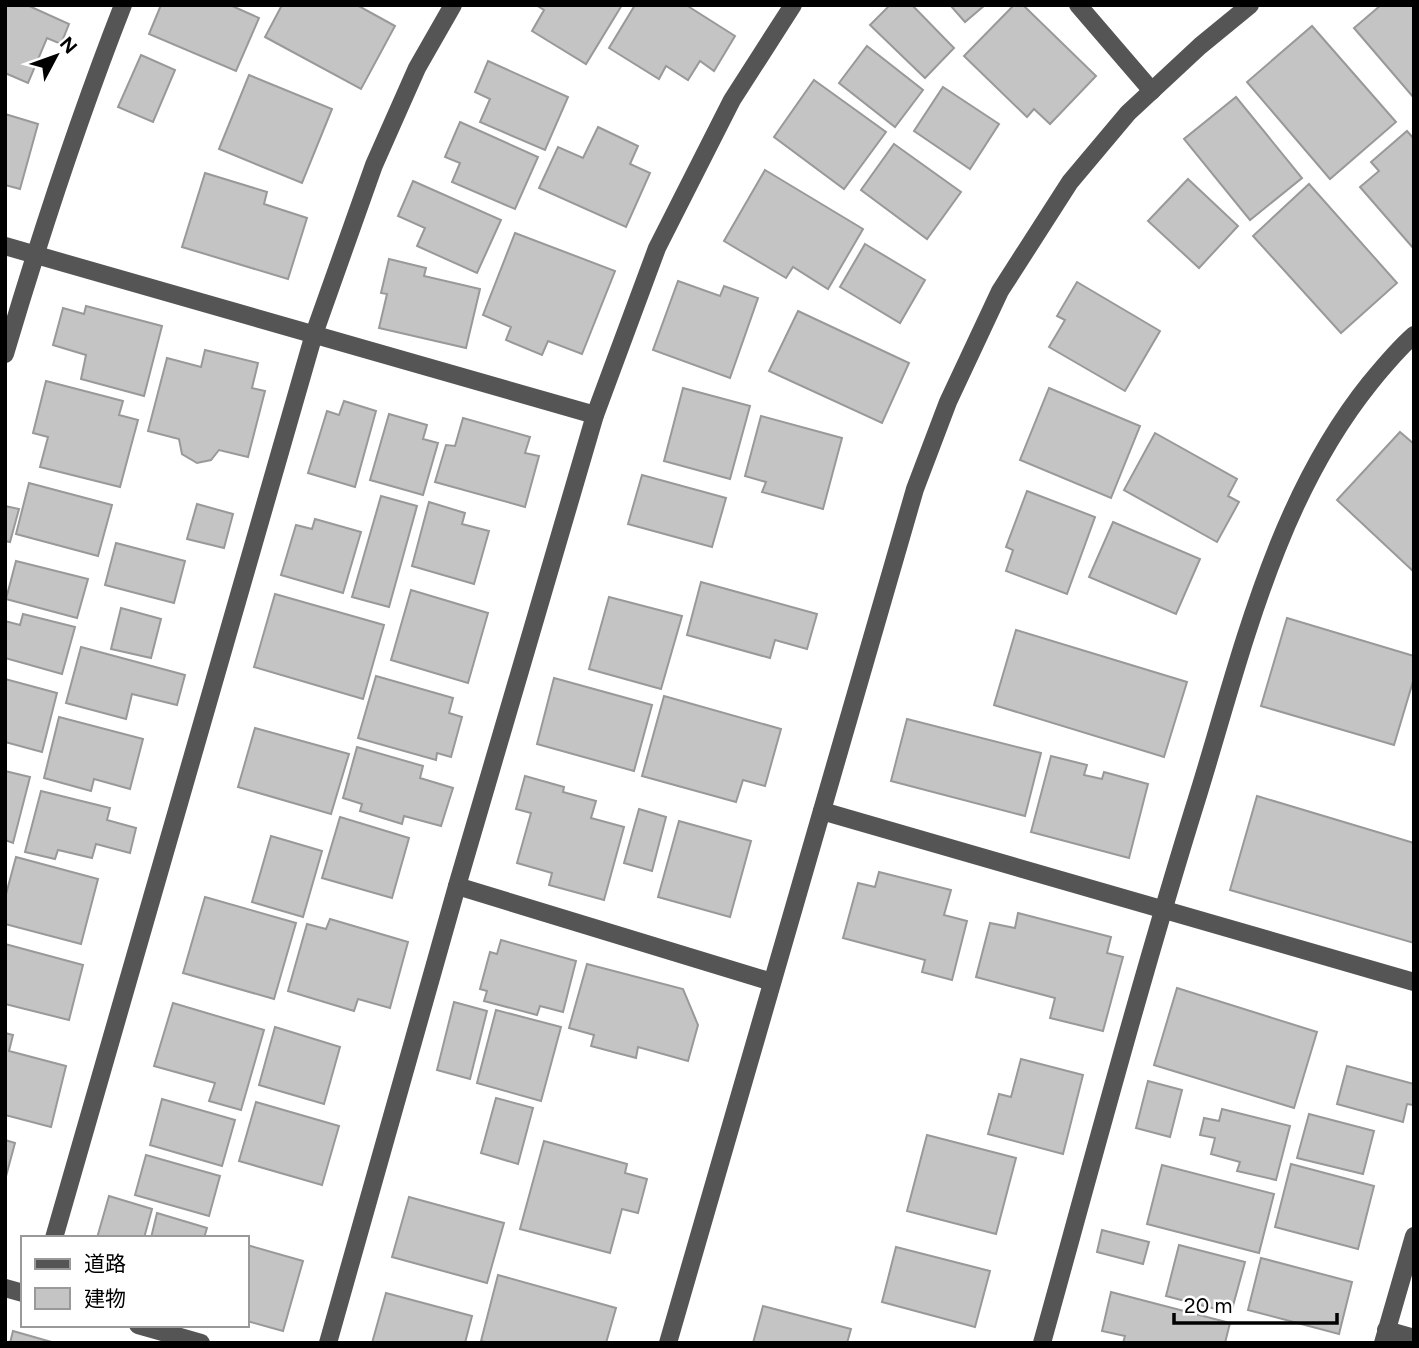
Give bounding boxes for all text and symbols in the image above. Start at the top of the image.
north arrow [21,21,91,91]
text: N [55,32,82,58]
legend [21,1236,248,1327]
text: 道路 [84,1251,126,1276]
scale bar [1174,1282,1337,1326]
text: 建物 [84,1286,126,1311]
text: 20 m [1184,1293,1232,1318]

